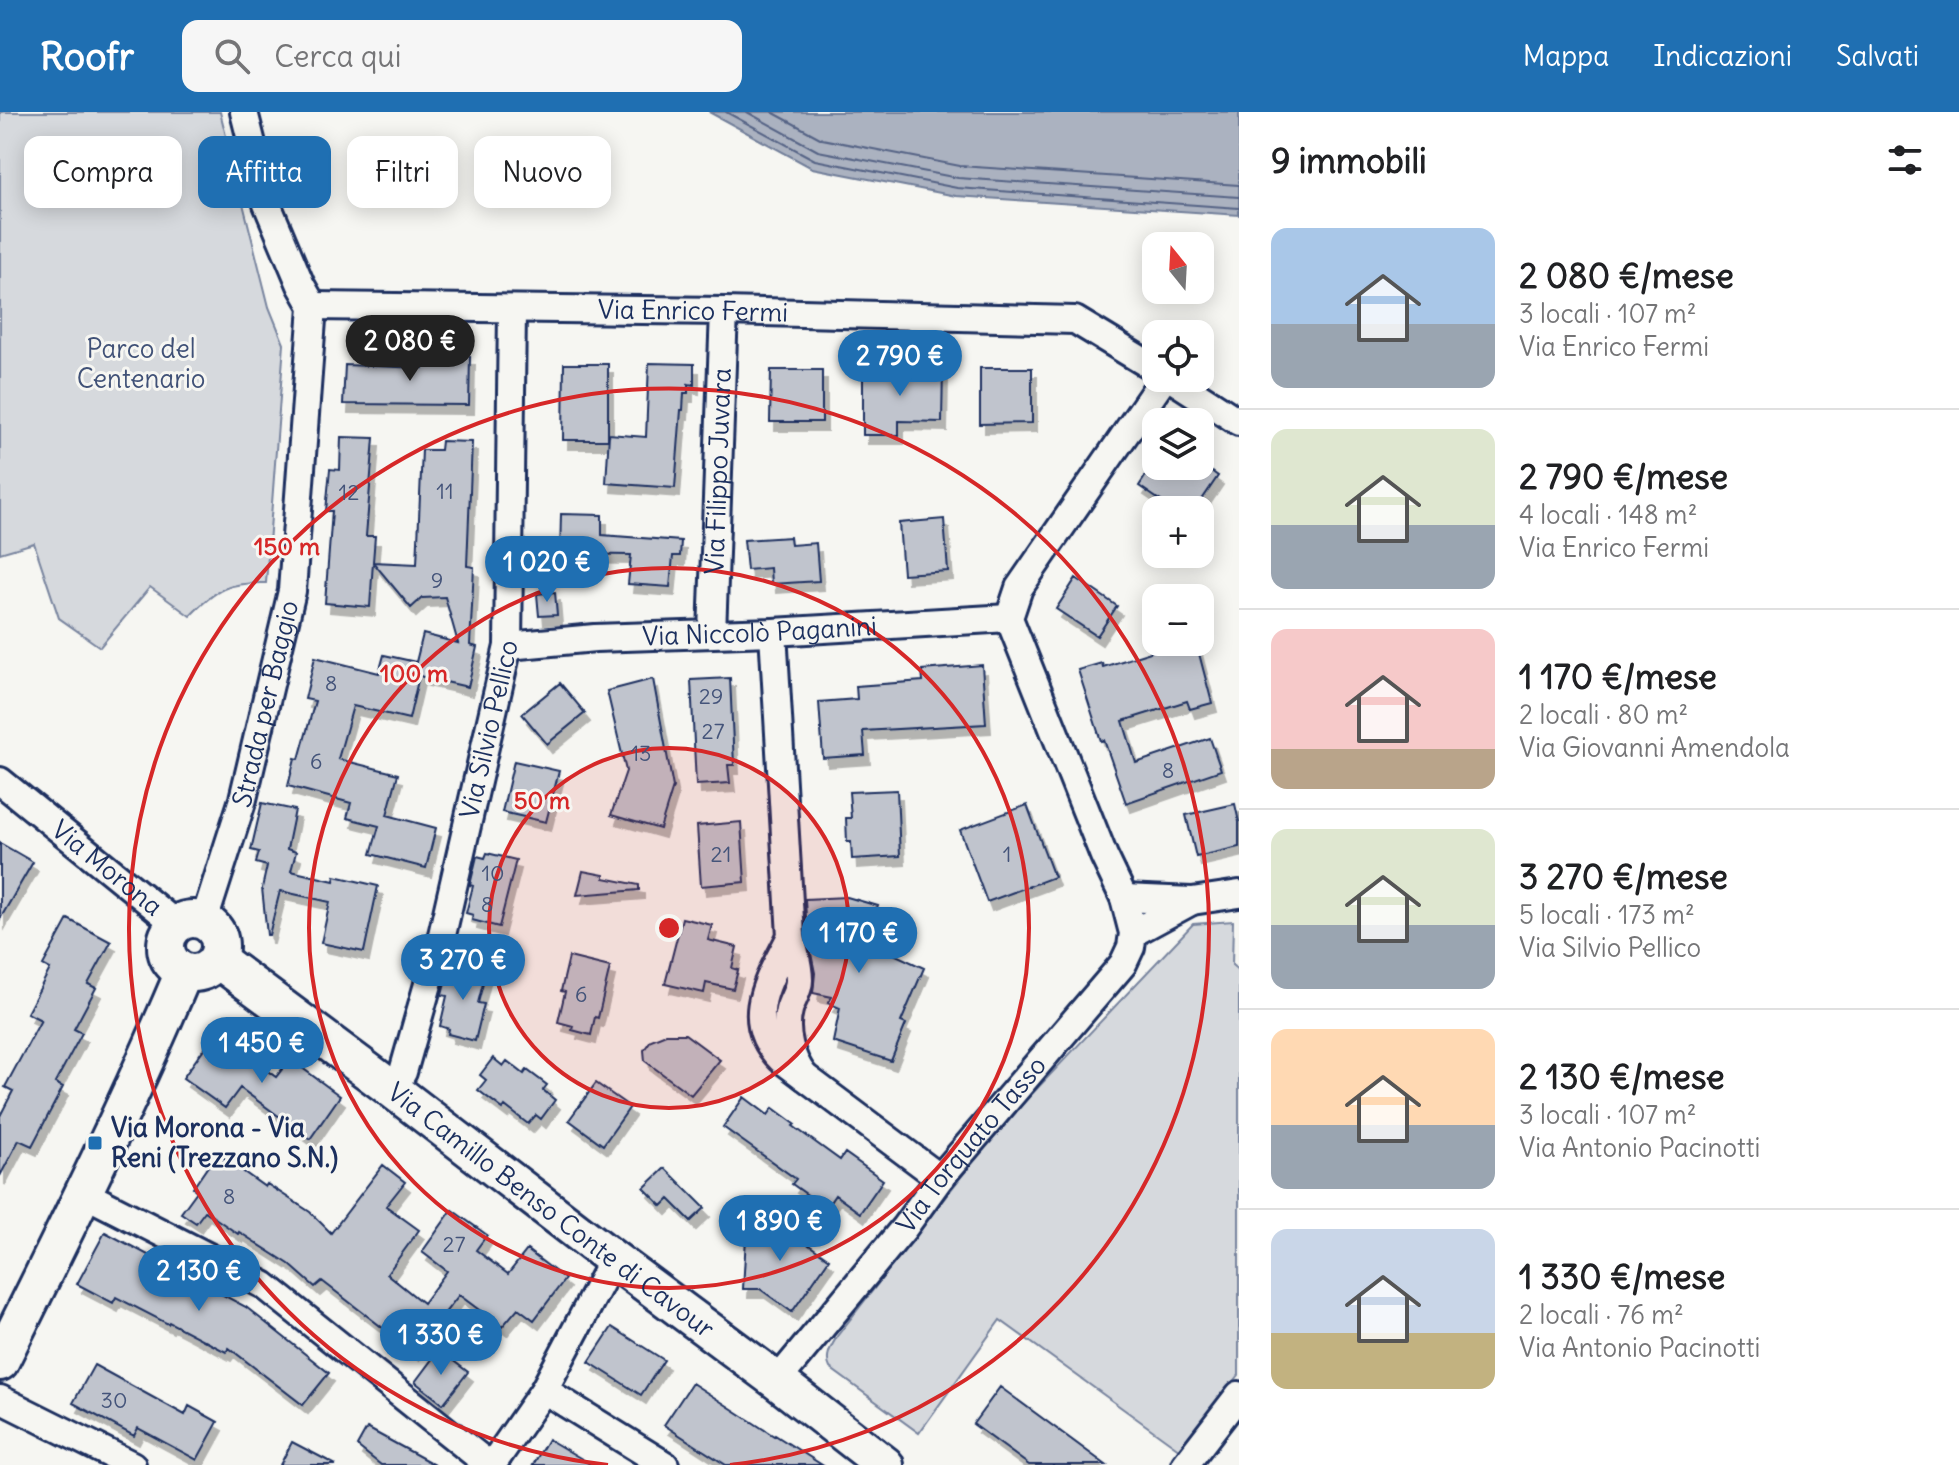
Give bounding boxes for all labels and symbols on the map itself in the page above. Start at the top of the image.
north arrow [1142,232,1214,304]
street label: Via Enrico Fermi [598,292,788,329]
pin: 2 080 € [336,315,484,383]
pin: 2 790 € [826,330,974,398]
park label: Parco del Centenario [77,332,205,395]
street label: Via Filippo Juvara [697,367,738,575]
house number: 11 [436,477,454,505]
house number: 12 [339,478,359,506]
text: 150 m [254,531,320,561]
pin: 1 020 € [473,536,621,604]
house number: 9 [431,566,443,594]
street label: Strada per Baggio [224,597,305,811]
street label: Via Niccolò Paganini [642,609,878,652]
street label: Via Silvio Pellico [452,637,525,822]
text: 100 m [380,658,448,688]
house number: 8 [325,669,337,697]
house number: 29 [699,682,723,710]
house number: 27 [702,717,725,745]
house number: 13 [630,739,652,767]
house number: 6 [310,747,322,775]
house number: 8 [1162,756,1174,784]
text: 50 m [514,785,570,815]
street label: Via Morona [45,813,170,923]
house number: 21 [711,840,731,868]
house number: 1 [1003,840,1011,868]
house number: 10 [481,859,505,887]
house number: 8 [481,890,493,918]
pin: 1 170 € [785,907,933,975]
centre of rings [655,914,683,942]
pin: 3 270 € [389,934,537,1002]
house number: 6 [575,980,587,1008]
pin: 1 450 € [188,1017,336,1085]
street label: Via Torquato Tasso [889,1049,1053,1239]
street label: Via Camillo Benso Conte di Cavour [381,1075,721,1345]
place label: Via Morona - Via Reni (Trezzano S.N.) [111,1111,338,1174]
marker: Via Morona - Via Reni (Trezzano S.N.) [86,1134,104,1152]
house number: 8 [223,1182,235,1210]
pin: 1 890 € [706,1195,854,1263]
house number: 27 [443,1230,466,1258]
pin: 2 130 € [125,1245,273,1313]
pin: 1 330 € [367,1309,515,1377]
house number: 30 [101,1386,127,1414]

